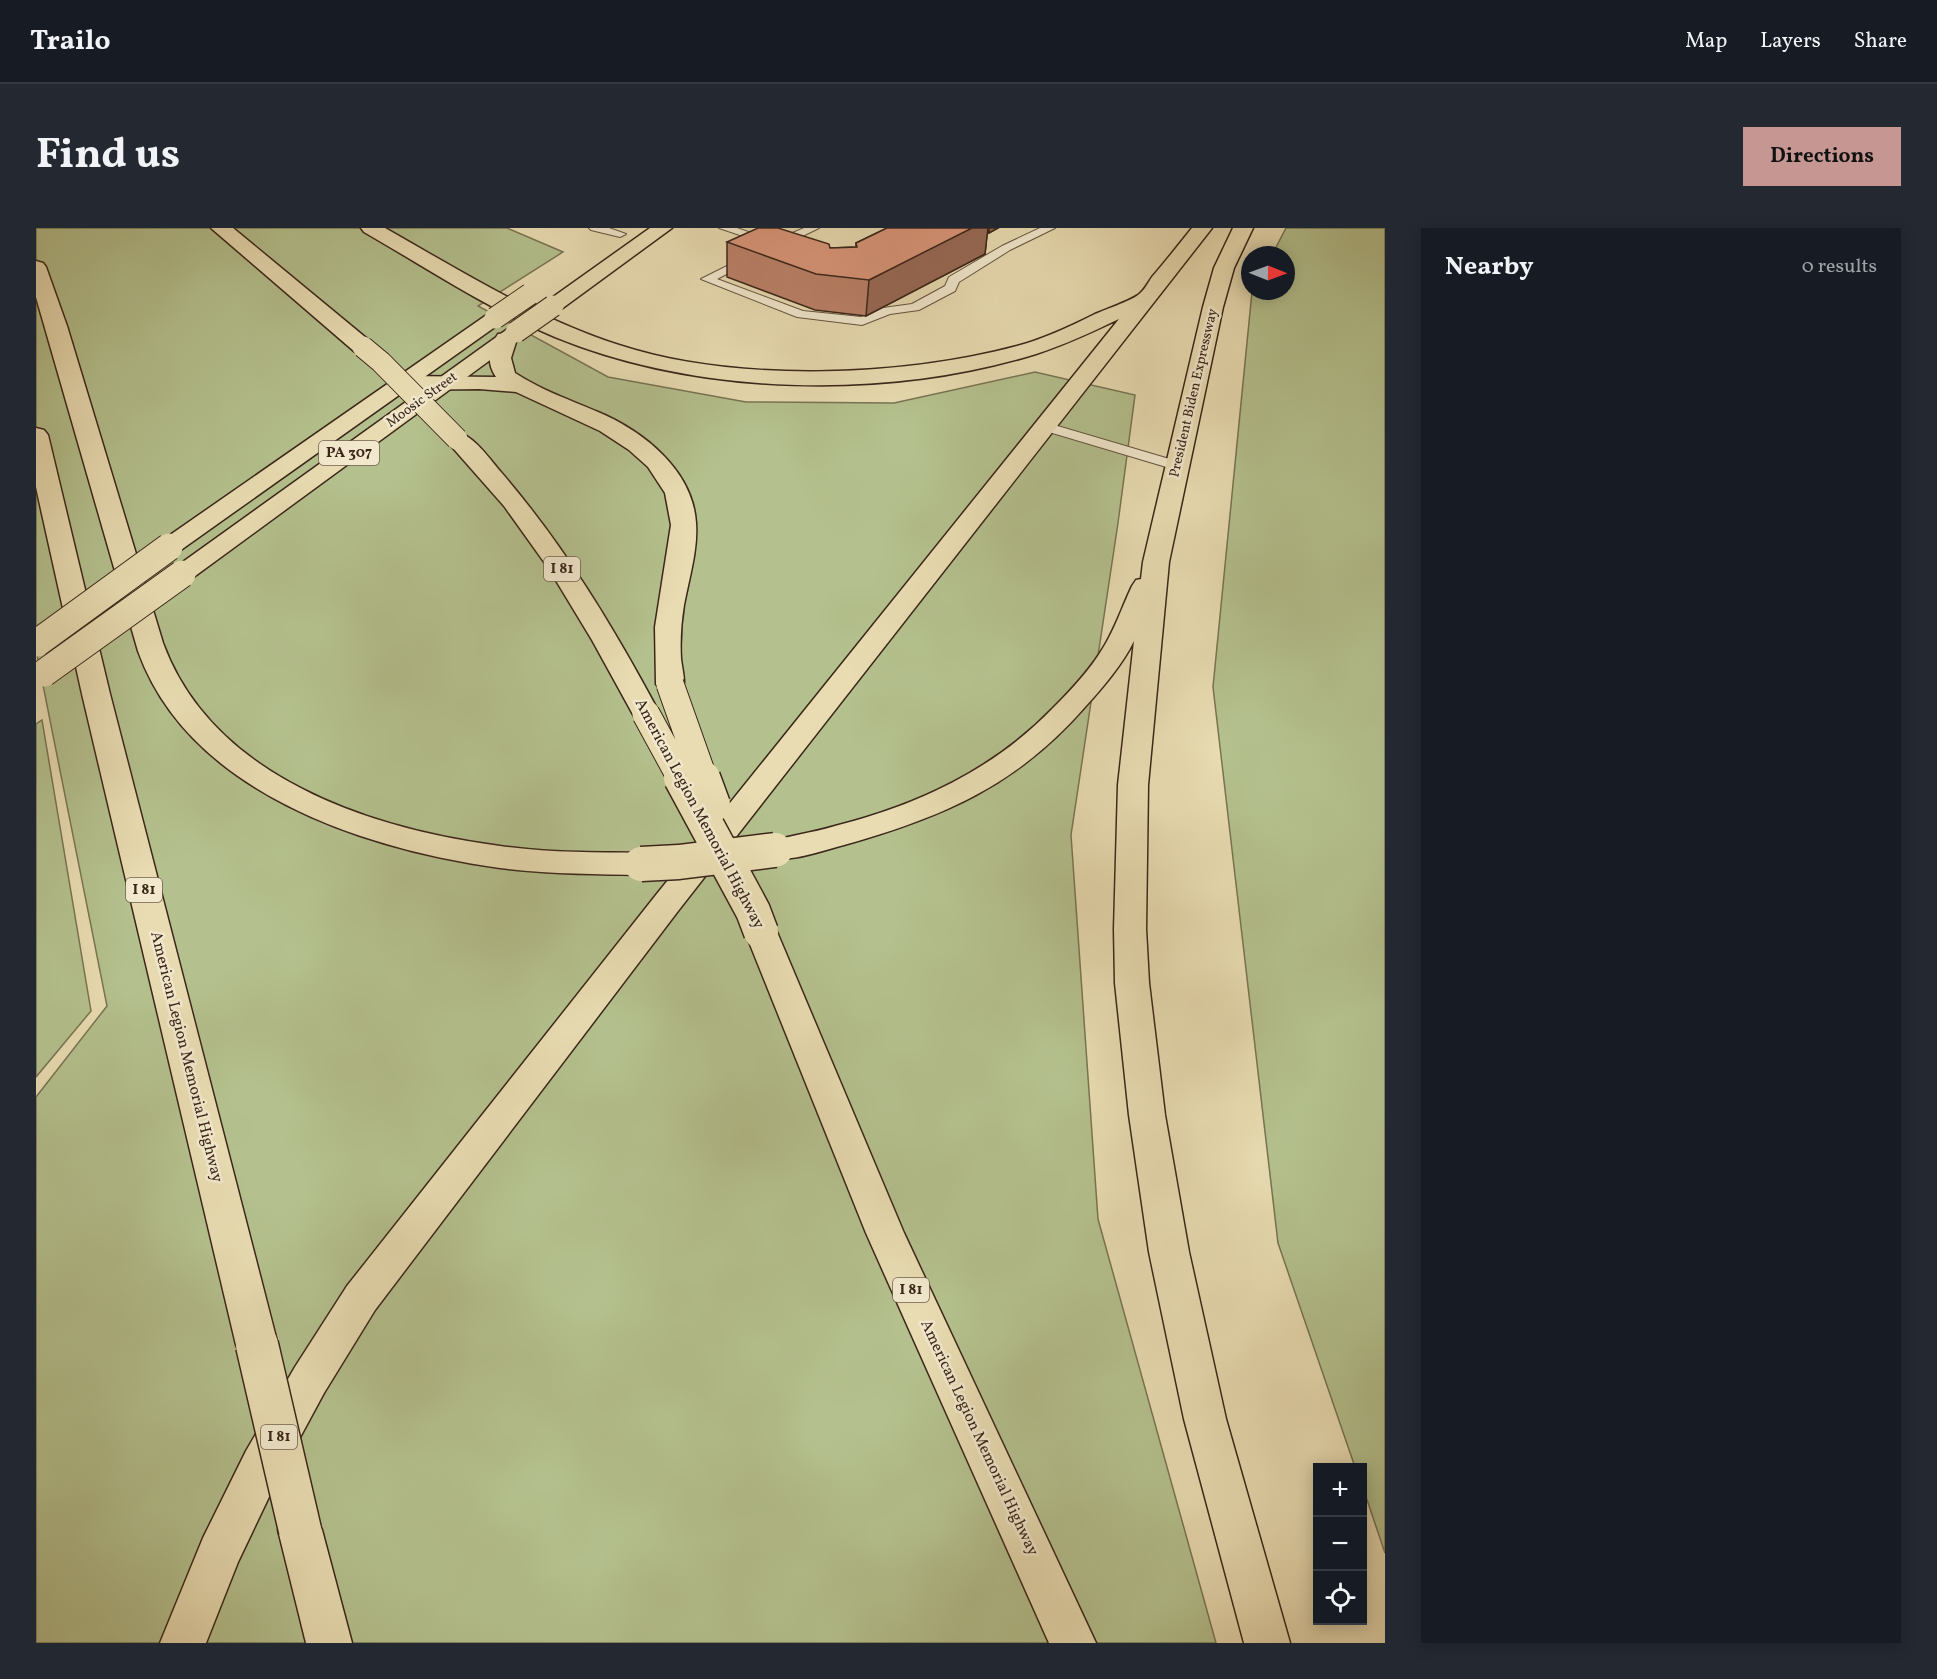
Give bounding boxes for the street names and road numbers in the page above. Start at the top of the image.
street label: President Biden Expressway [1165,306,1223,479]
street label: Moosic Street [383,368,461,432]
road number: PA 307 [319,441,379,465]
road number: I 81 [544,557,580,581]
street label: American Legion Memorial Highway [629,695,769,933]
road number: I 81 [126,878,162,902]
street label: American Legion Memorial Highway [144,929,228,1185]
road number: I 81 [893,1278,929,1302]
street label: American Legion Memorial Highway [915,1316,1044,1560]
road number: I 81 [261,1425,297,1449]

